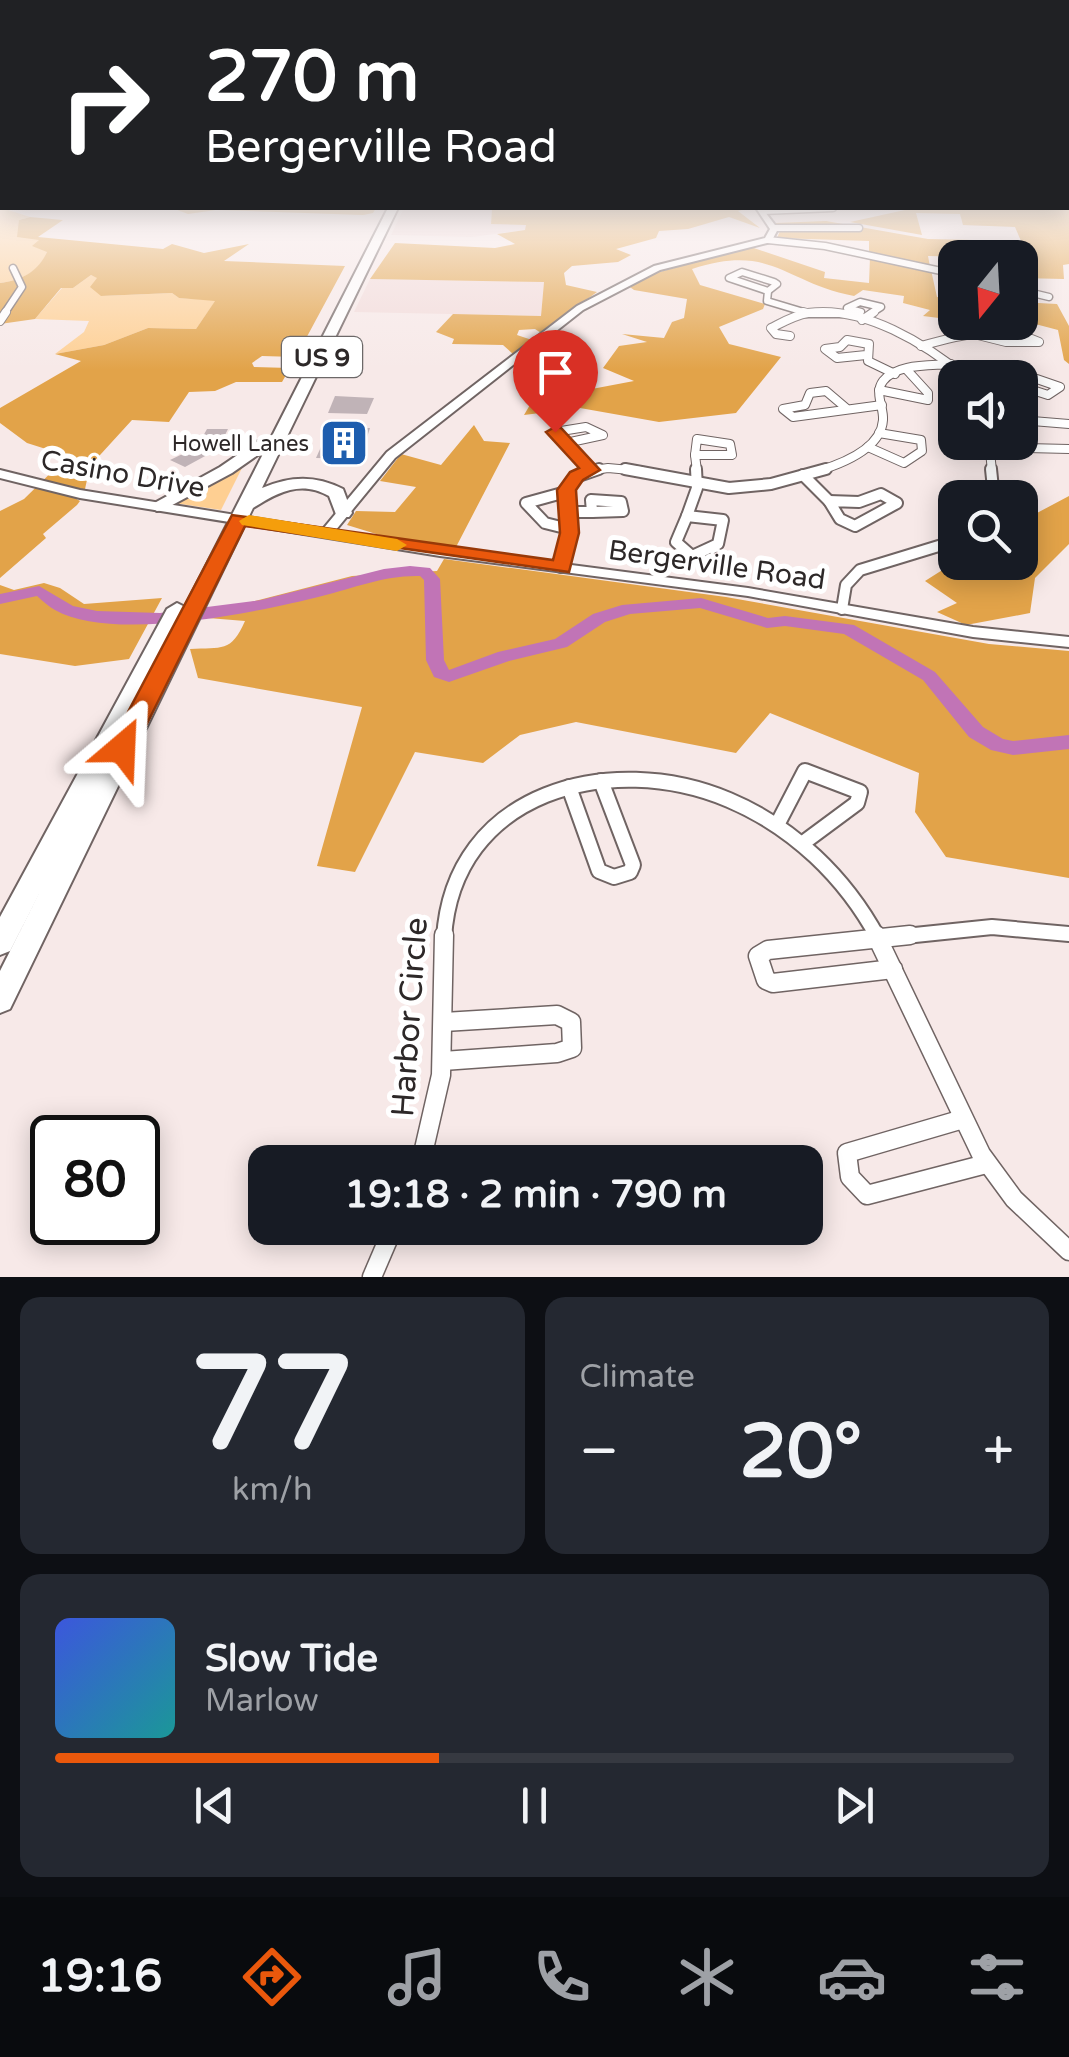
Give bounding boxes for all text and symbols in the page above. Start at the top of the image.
text: 270 m [205,36,419,120]
icon: right [40,40,170,170]
text: Bergerville Road [205,121,557,175]
north arrow [938,240,1038,340]
map controls [938,240,1038,580]
pin [513,330,598,433]
road number: US 9 [282,337,362,377]
icon: arrive [528,345,583,400]
button: sound [938,360,1038,460]
building icon: Howell Lanes [318,417,370,469]
place label: Howell Lanes [172,431,309,457]
street label: Casino Drive [38,443,207,505]
button: search [938,480,1038,580]
street label: Bergerville Road [606,533,828,597]
position arrow [70,696,174,800]
street label: Harbor Circle [384,916,436,1118]
speed limit sign: 80 [30,1115,160,1245]
text: 19:18 · 2 min · 790 m [344,1172,727,1218]
text: 77 [191,1328,354,1484]
text: Climate [580,1358,695,1396]
text: 20° [740,1407,862,1497]
text: − [580,1419,619,1485]
text: + [983,1419,1014,1485]
text: km/h [232,1471,312,1509]
text: Slow Tide [205,1636,378,1682]
text: Marlow [205,1682,319,1720]
icon: previous [187,1778,242,1833]
icon: pause [507,1778,562,1833]
icon: next [827,1778,882,1833]
icon: directions [237,1942,307,2012]
icon: music [382,1942,452,2012]
icon: phone [527,1942,597,2012]
icon: climate [672,1942,742,2012]
icon: car [817,1942,887,2012]
icon: filters [962,1942,1032,2012]
text: 19:16 [37,1950,162,2004]

